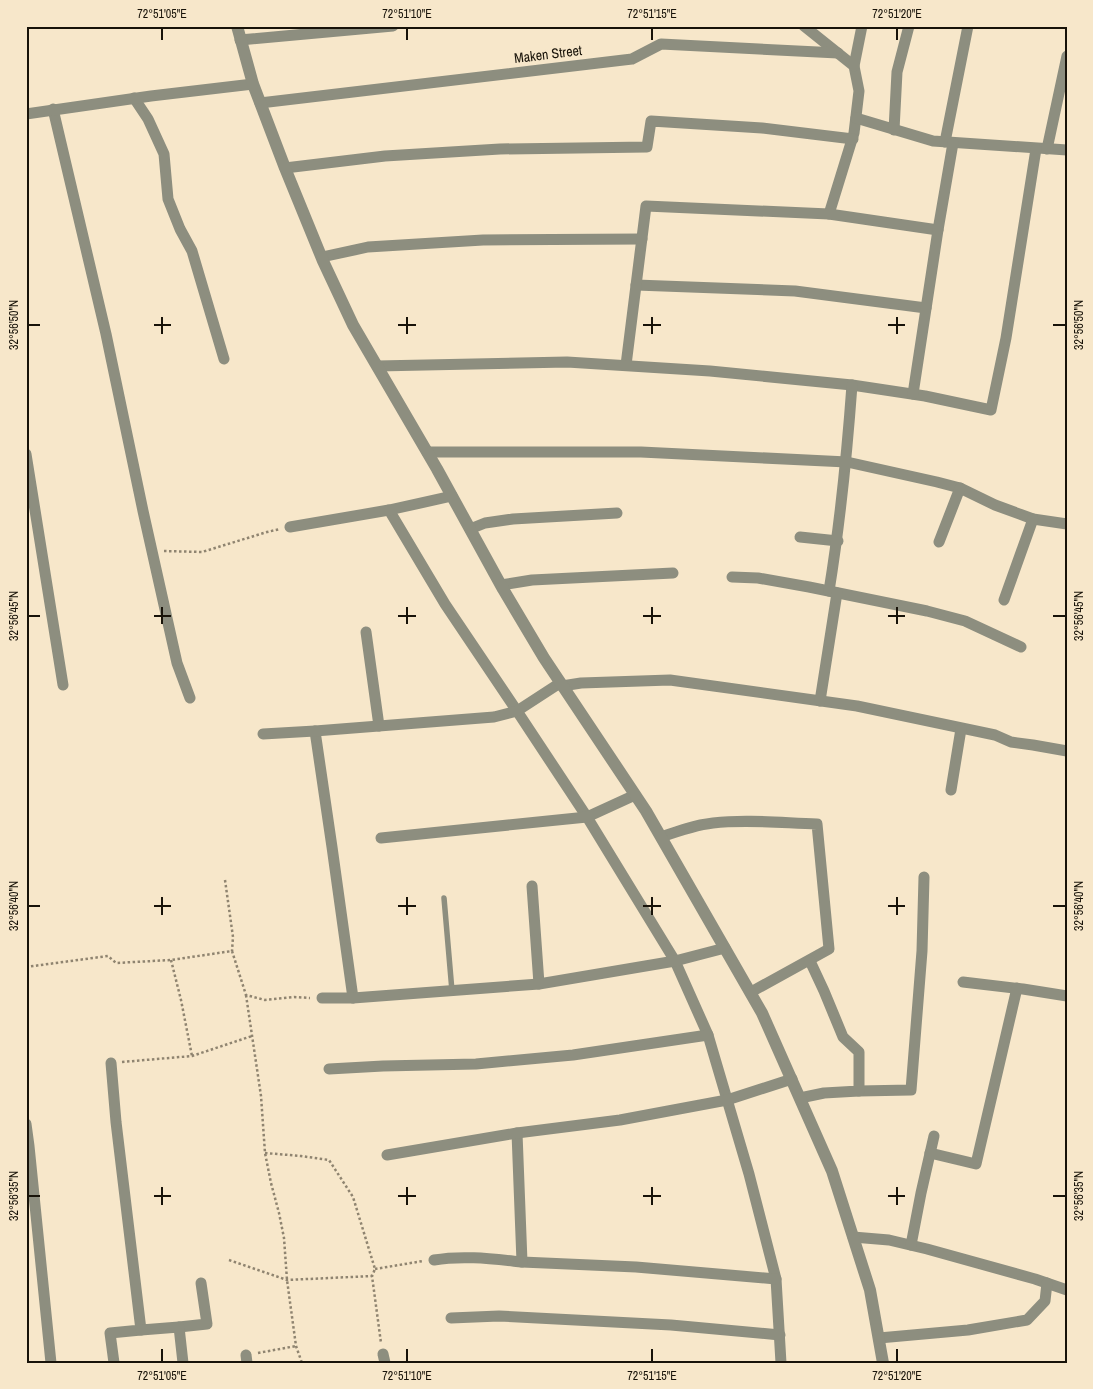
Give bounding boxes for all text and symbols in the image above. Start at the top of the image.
text: 72°51'05"E [137,6,187,22]
text: 72°51'10"E [382,6,432,22]
text: 72°51'15"E [627,6,677,22]
text: 72°51'20"E [872,6,922,22]
street label: Maken Street [513,41,583,67]
text: 32°56'50"N [6,300,22,350]
text: 32°56'50"N [1071,300,1087,350]
text: 32°56'45"N [6,591,22,641]
text: 32°56'45"N [1071,591,1087,641]
text: 32°56'40"N [6,881,22,931]
text: 32°56'40"N [1071,881,1087,931]
text: 32°56'35"N [6,1171,22,1221]
text: 32°56'35"N [1071,1171,1087,1221]
text: 72°51'05"E [137,1368,187,1384]
text: 72°51'10"E [382,1368,432,1384]
text: 72°51'15"E [627,1368,677,1384]
text: 72°51'20"E [872,1368,922,1384]

